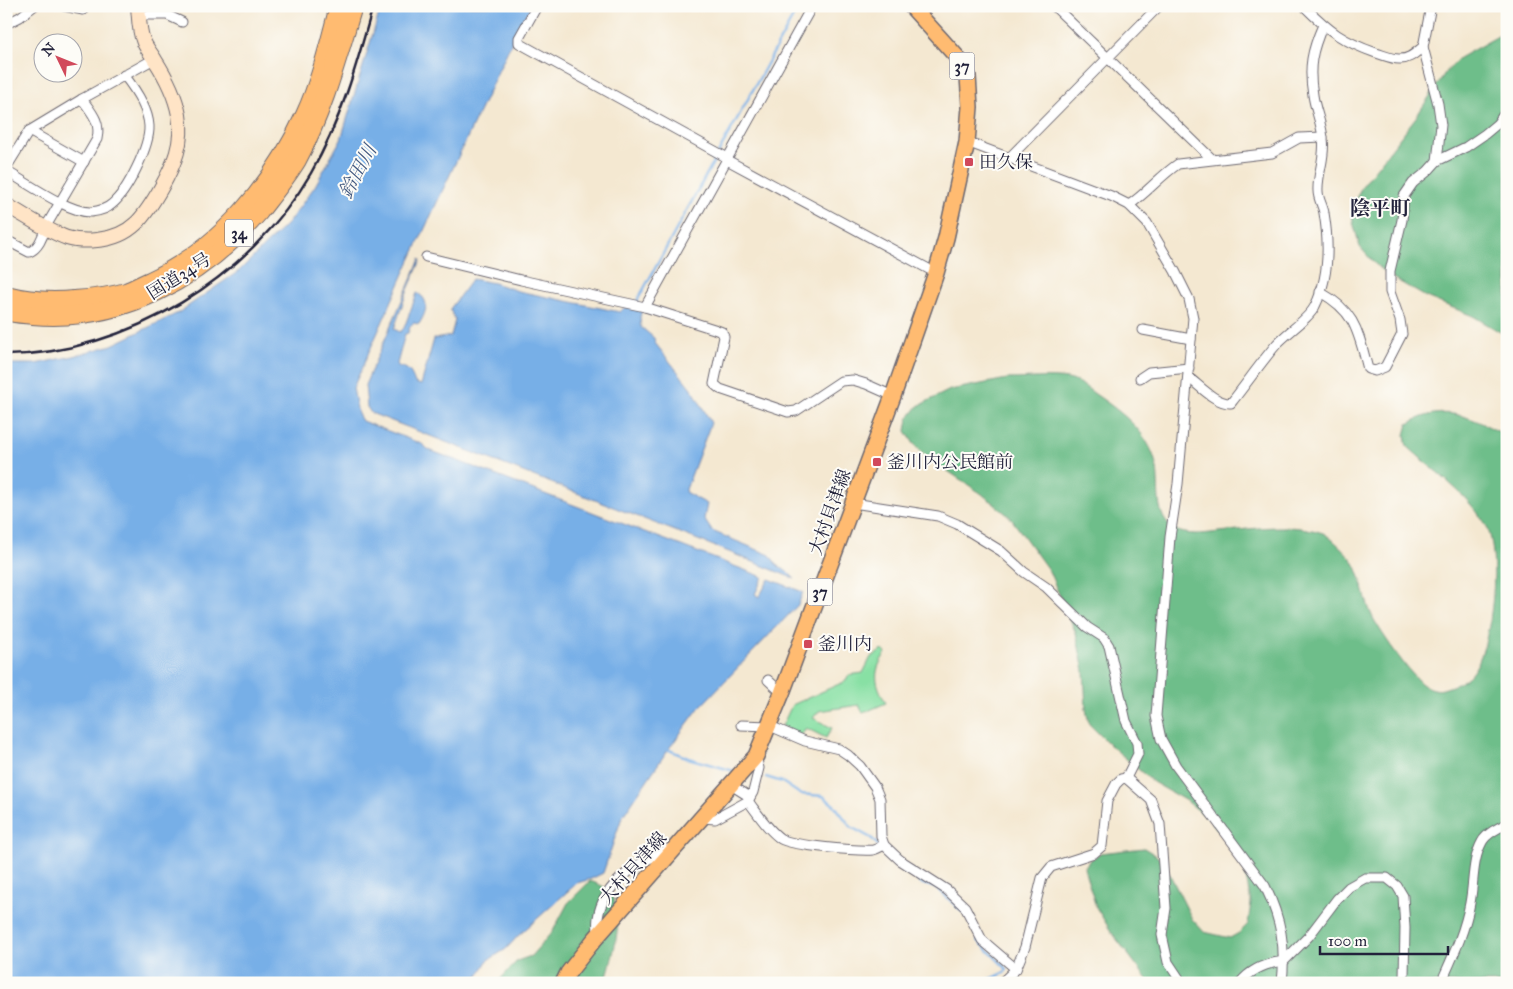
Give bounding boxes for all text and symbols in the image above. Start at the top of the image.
north arrow [32,32,82,82]
text: N [39,39,59,60]
road number: 37 [950,52,974,80]
water label: 鈴田川 [334,139,382,202]
place label: 田久保 [979,151,1033,173]
marker: 田久保 [963,156,975,168]
district label: 陰平町 [1350,196,1411,220]
road number: 34 [225,220,253,247]
street label: 国道34号 [143,248,215,304]
place label: 釜川内公民館前 [887,451,1013,473]
marker: 釜川内公民館前 [871,456,883,468]
street label: 大村貝津線 [804,466,856,558]
road number: 37 [808,578,832,606]
place label: 釜川内 [818,633,872,655]
marker: 釜川内 [802,638,814,650]
street label: 大村貝津線 [595,827,671,909]
scale bar [1320,924,1448,956]
text: 100 m [1328,932,1368,950]

